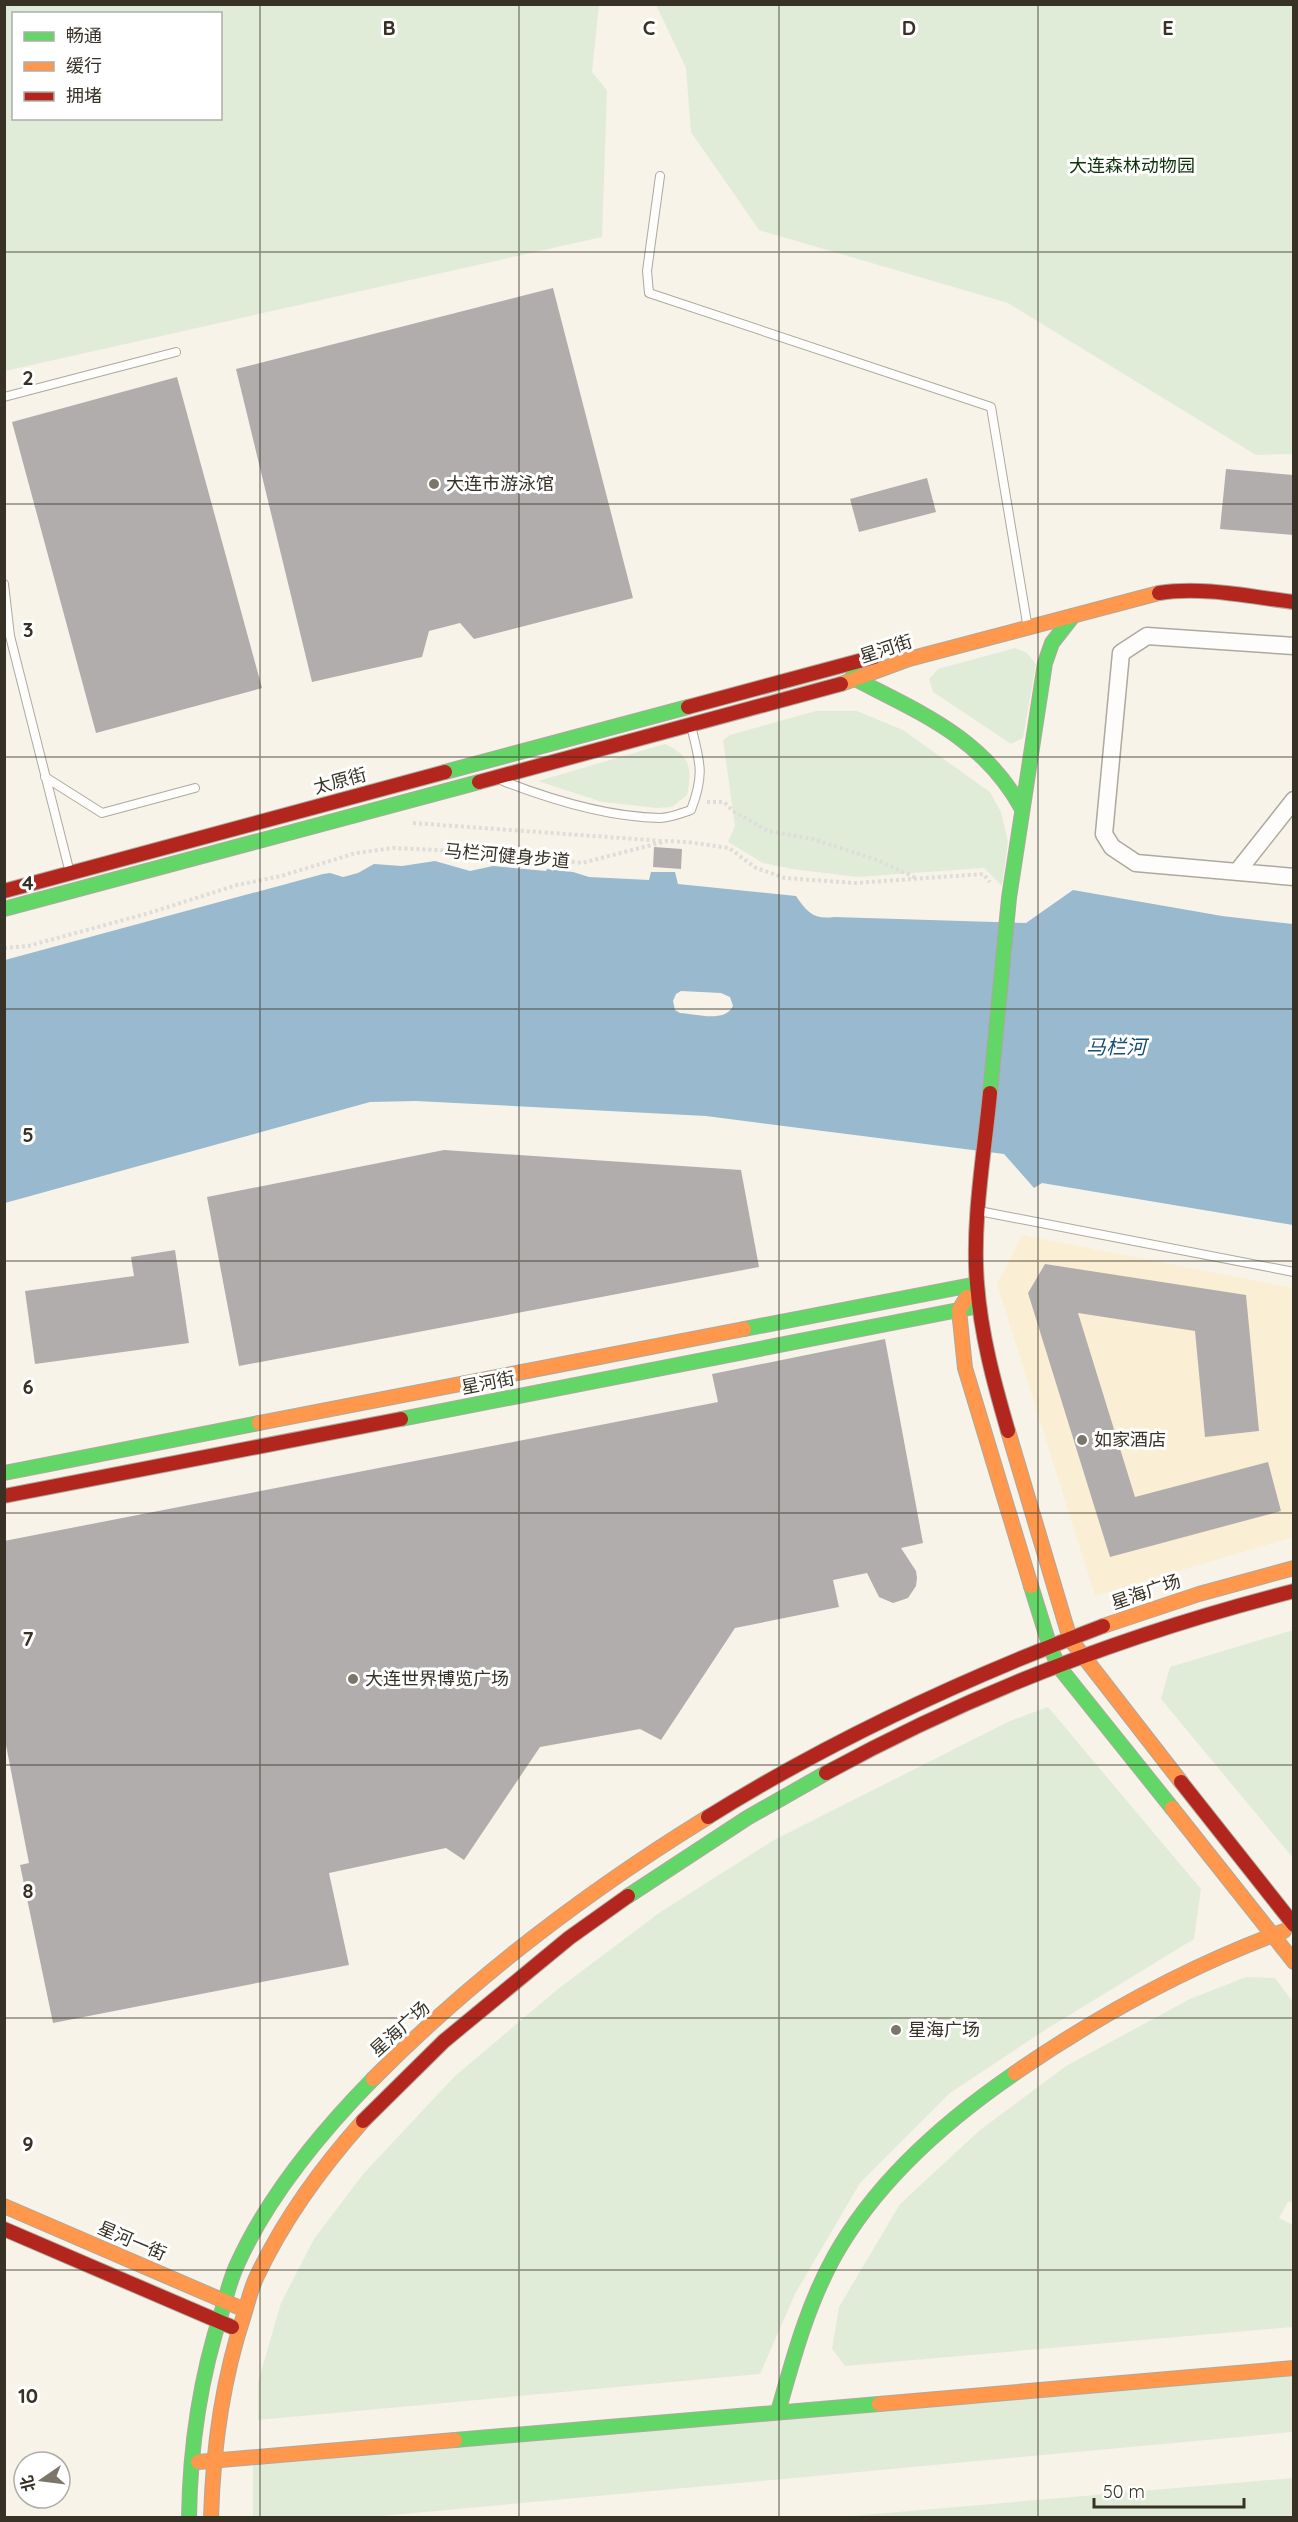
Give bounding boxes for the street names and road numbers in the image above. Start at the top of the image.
street label: 星河街 [857,629,915,668]
street label: 太原街 [311,762,369,799]
street label: 马栏河健身步道 [443,839,571,872]
street label: 星河街 [459,1366,517,1399]
street label: 星海广场 [1108,1569,1184,1614]
street label: 星海广场 [365,1996,434,2061]
street label: 星河一街 [95,2216,170,2265]

